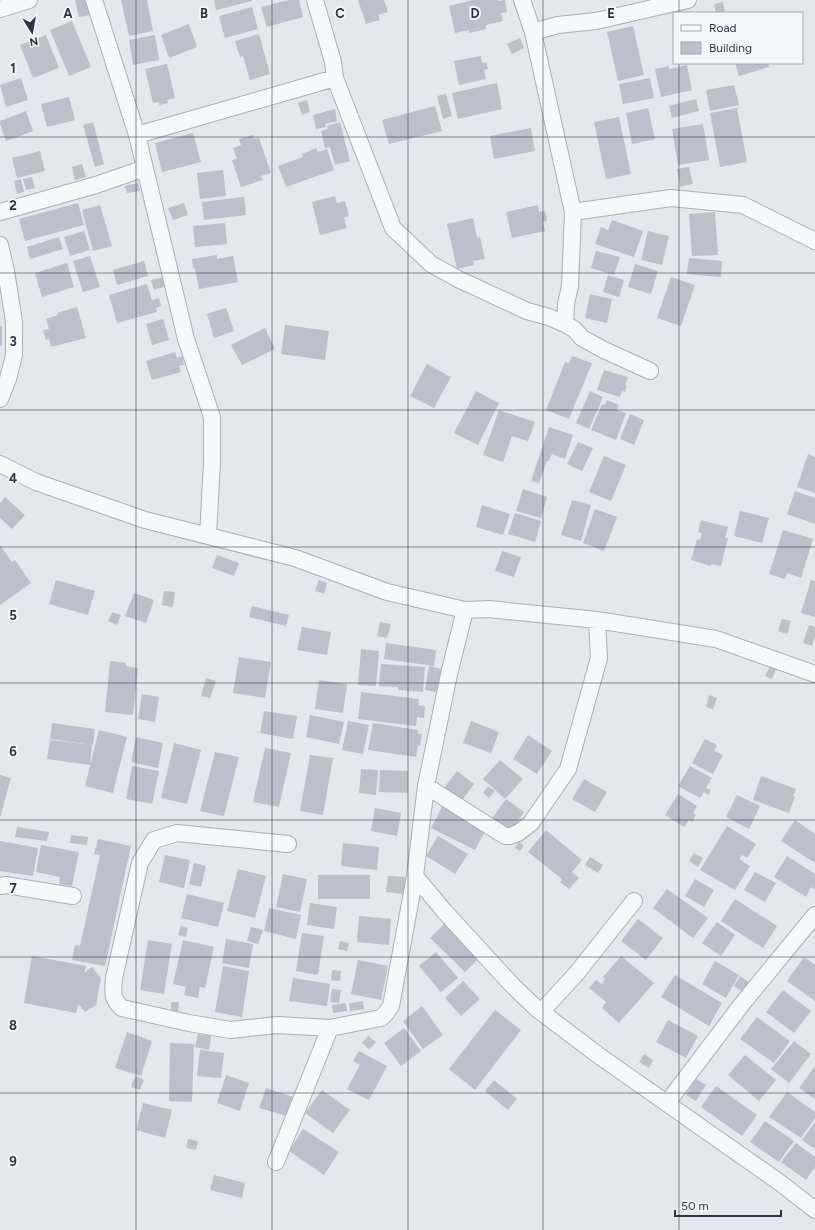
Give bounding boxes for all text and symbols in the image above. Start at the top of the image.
text: A [63,6,73,21]
text: B [200,6,208,21]
text: C [335,6,345,21]
text: D [470,6,480,21]
text: E [607,6,615,21]
north arrow [12,12,52,52]
legend [673,12,803,64]
text: Road [709,21,737,35]
text: N [28,34,39,49]
text: Building [709,41,752,55]
text: 1 [10,61,16,76]
text: 2 [9,198,17,213]
text: 3 [9,334,17,349]
text: 4 [9,471,17,486]
text: 5 [9,608,17,623]
text: 6 [9,744,17,759]
text: 7 [9,881,17,896]
text: 8 [9,1018,17,1033]
text: 9 [9,1154,17,1169]
scale bar [675,1192,781,1218]
text: 50 m [681,1199,709,1213]

